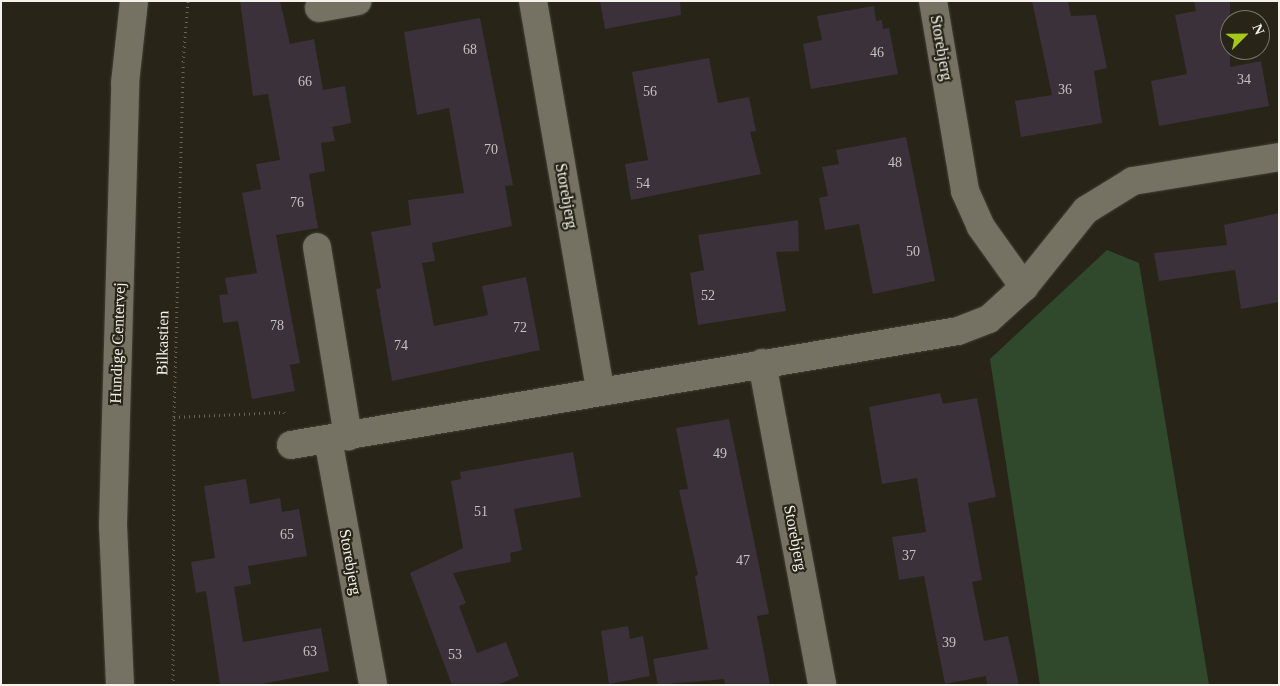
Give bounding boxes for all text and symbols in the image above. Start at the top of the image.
north arrow [1220,10,1270,60]
street label: Storebjerg [926,14,956,82]
text: N [1249,22,1267,37]
house number: 68 [463,42,477,58]
house number: 46 [870,45,884,61]
house number: 34 [1237,72,1251,88]
house number: 66 [298,74,312,90]
house number: 36 [1058,82,1072,98]
house number: 56 [643,84,657,100]
house number: 70 [484,142,498,158]
house number: 48 [888,155,902,171]
street label: Storebjerg [551,162,581,230]
house number: 54 [636,176,650,192]
house number: 76 [290,195,304,211]
house number: 50 [906,244,920,260]
street label: Hundige Centervej [106,282,130,404]
house number: 52 [701,288,715,304]
street label: Bilkastien [153,310,173,376]
house number: 78 [270,318,284,334]
house number: 72 [513,320,527,336]
house number: 74 [394,338,408,354]
house number: 49 [713,446,727,462]
house number: 51 [474,504,488,520]
street label: Storebjerg [779,504,811,572]
house number: 65 [280,527,294,543]
street label: Storebjerg [335,528,365,596]
house number: 37 [902,548,916,564]
house number: 47 [736,553,750,569]
house number: 39 [942,635,956,651]
house number: 63 [303,644,317,660]
house number: 53 [448,647,462,663]

